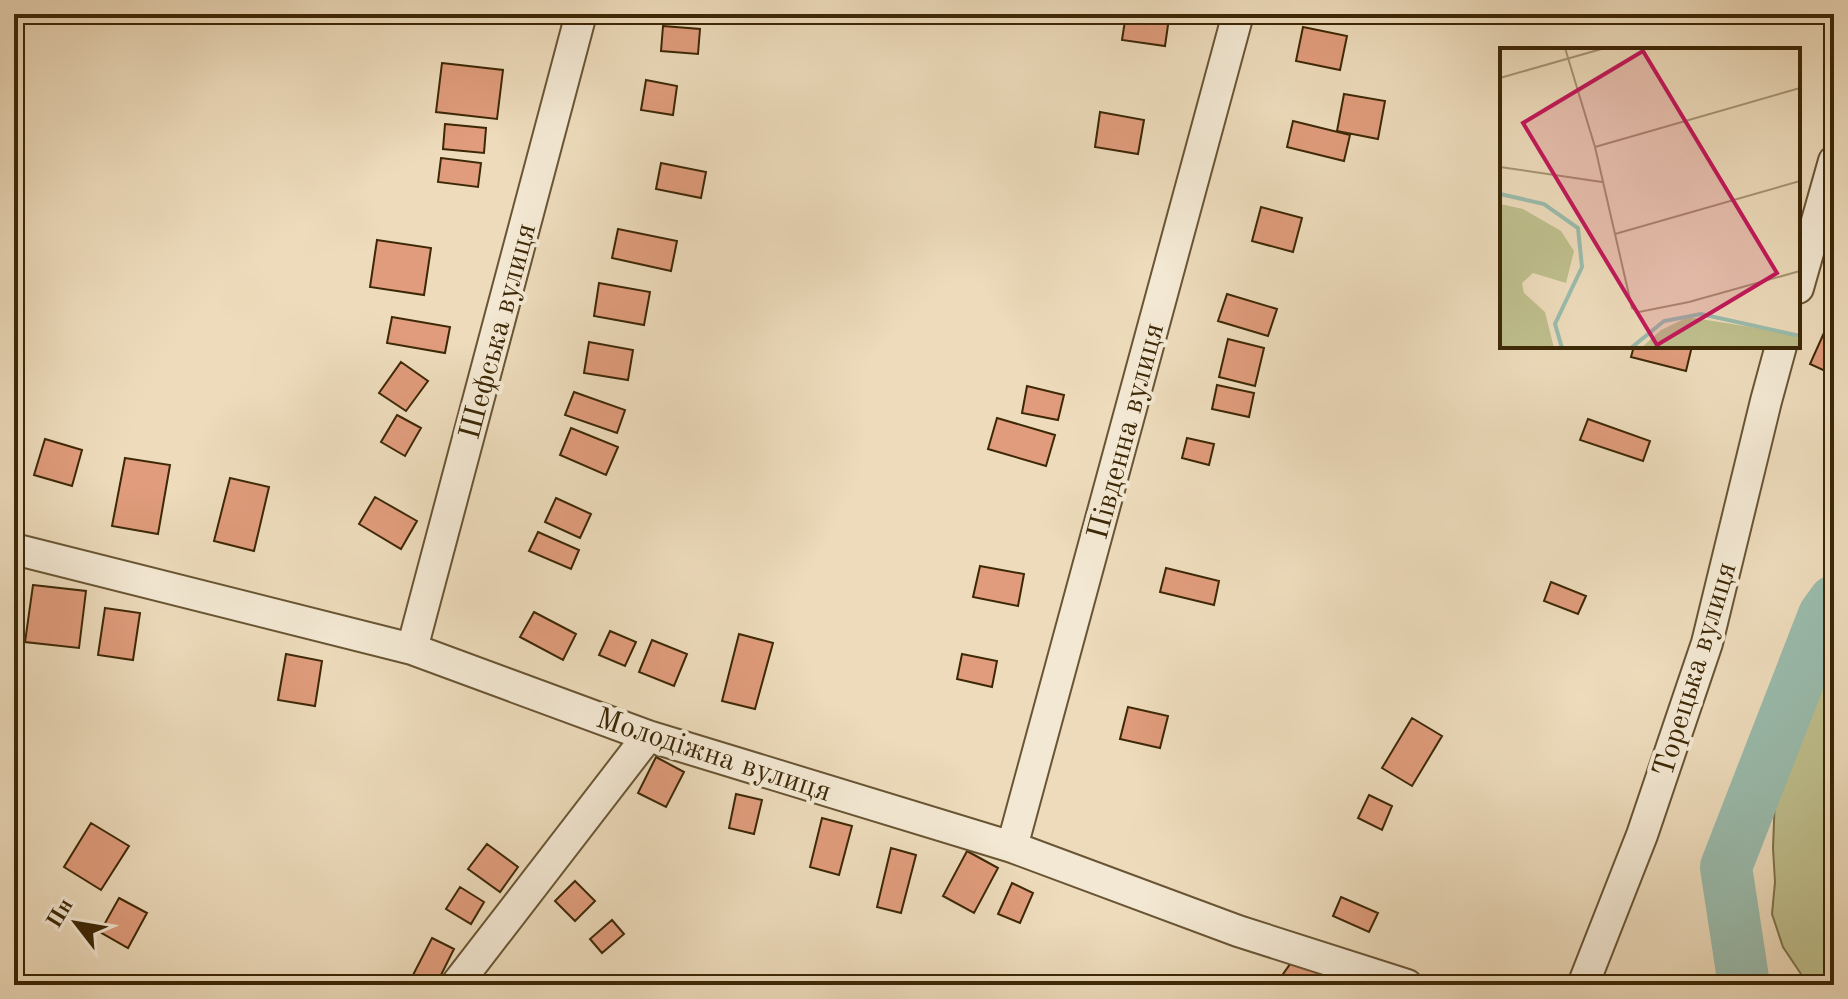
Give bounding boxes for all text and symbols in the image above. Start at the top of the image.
inset map [1500,48,1800,348]
street label: Шефська вулиця [456,220,542,443]
street label: Південна вулиця [1084,320,1170,543]
street label: Торецька вулиця [1649,559,1743,780]
street label: Молодіжна вулиця [592,704,835,808]
north arrow [36,883,116,963]
text: Пн [43,895,78,932]

